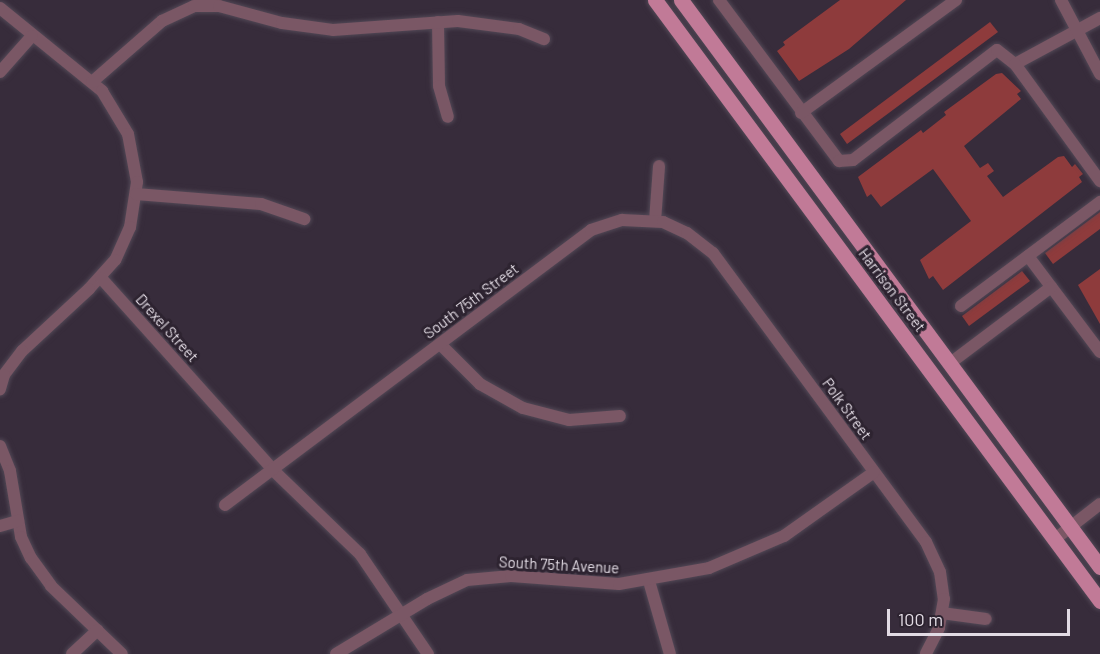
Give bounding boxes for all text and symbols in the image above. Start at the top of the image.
street label: Harrison Street [855,245,929,335]
street label: South 75th Street [420,260,522,342]
street label: Drexel Street [132,291,202,365]
street label: Polk Street [819,375,875,443]
street label: South 75th Avenue [498,553,620,577]
scale bar [890,597,1073,635]
text: 100 m [898,608,943,630]

